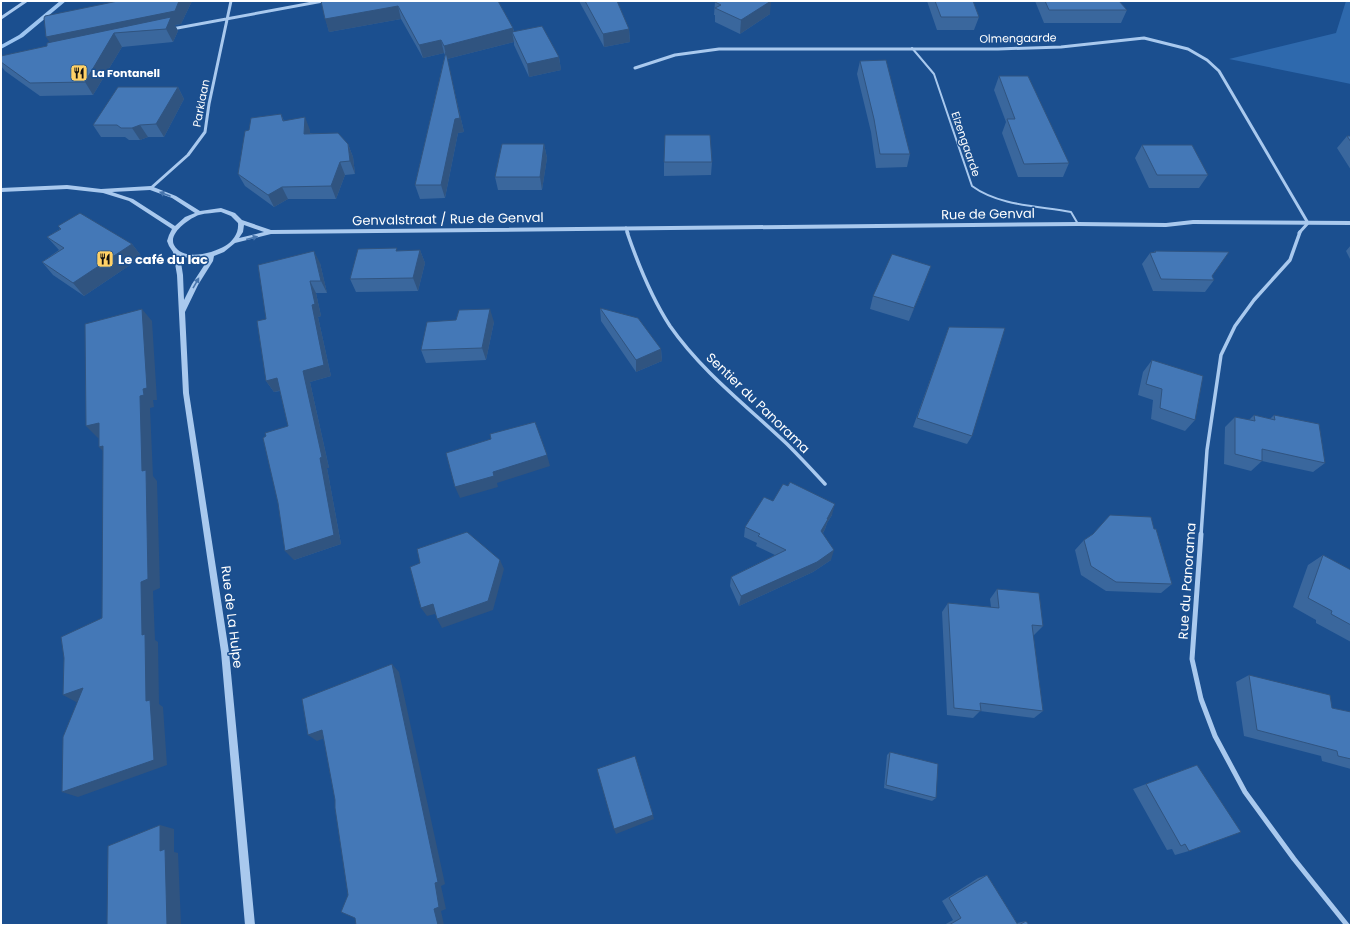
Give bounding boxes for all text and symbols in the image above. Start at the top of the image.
street label: Olmengaarde [979,29,1057,47]
restaurant icon: La Fontanell [69,63,89,83]
place label: La Fontanell [92,65,160,81]
street label: Parklaan [189,78,213,128]
street label: Elzengaarde [947,109,985,179]
one-way arrow [159,190,171,196]
street label: Rue de Genval [941,204,1035,224]
street label: Genvalstraat / Rue de Genval [352,208,544,230]
one-way arrow [245,234,258,240]
restaurant icon: Le café du lac [95,249,115,269]
place label: Le café du lac [118,250,208,269]
one-way arrow [192,277,199,289]
street label: Sentier du Panorama [702,348,814,458]
street label: Rue du Panorama [1173,522,1201,640]
street label: Rue de La Hulpe [216,565,248,669]

